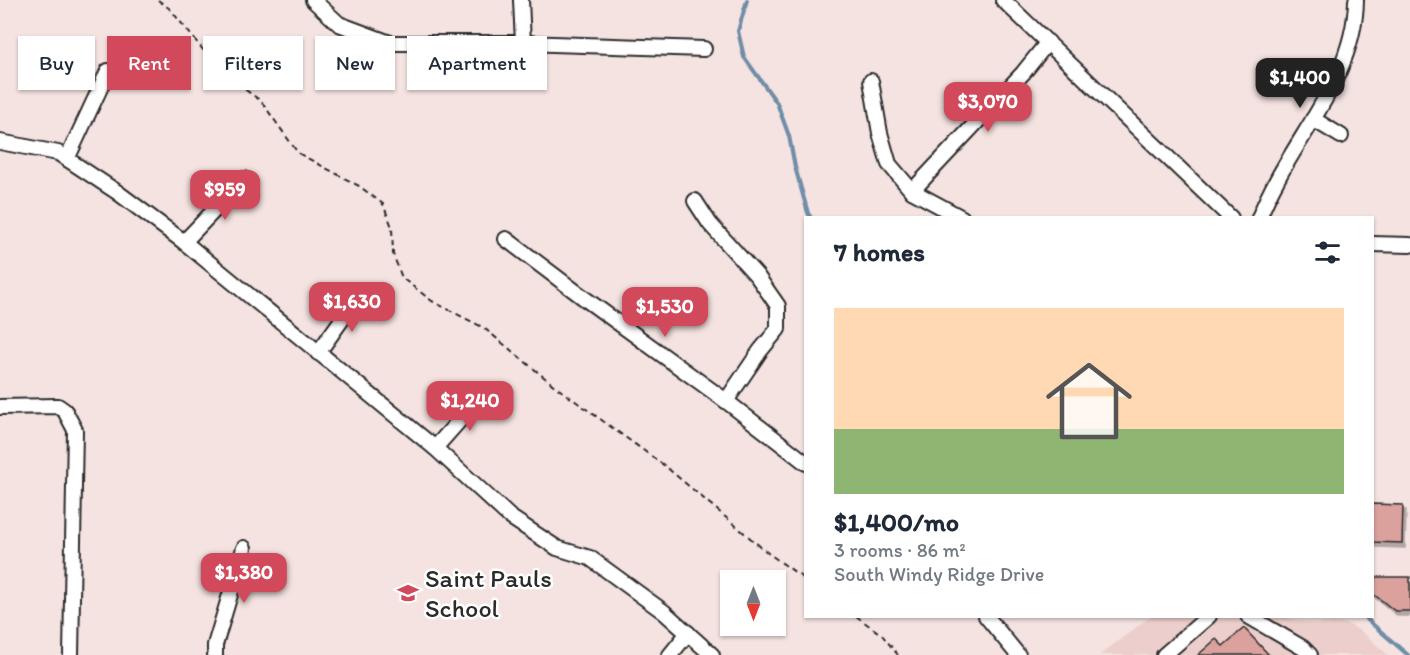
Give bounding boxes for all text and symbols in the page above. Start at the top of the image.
chip: Buy [18,36,95,90]
chip: Rent [107,36,191,90]
chip: Filters [203,36,303,90]
chip: New [315,36,395,90]
chip: Apartment [407,36,547,90]
pin: $1,400 [1251,58,1349,109]
text: $1,400 [1270,65,1330,89]
pin: $3,070 [939,82,1037,133]
text: $3,070 [958,89,1018,113]
pin: $959 [189,170,261,221]
text: $959 [204,177,246,201]
text: 7 homes [834,236,925,268]
icon: filters [1311,236,1344,269]
pin: $1,630 [303,282,401,333]
pin: $1,530 [616,287,714,338]
text: $1,630 [323,289,381,313]
text: $1,530 [636,294,694,318]
icon: home [1035,347,1143,455]
pin: $1,240 [421,381,519,432]
text: $1,240 [440,388,500,412]
text: $1,400/mo [834,506,959,538]
text: 3 rooms · 86 m² [834,538,966,562]
pin: $1,380 [195,553,293,604]
text: $1,380 [215,560,273,584]
place label: Saint Pauls School [425,562,552,624]
text: South Windy Ridge Drive [834,562,1044,586]
north arrow [720,570,786,636]
map controls [720,570,786,636]
school or university icon: Saint Pauls School [396,581,420,605]

